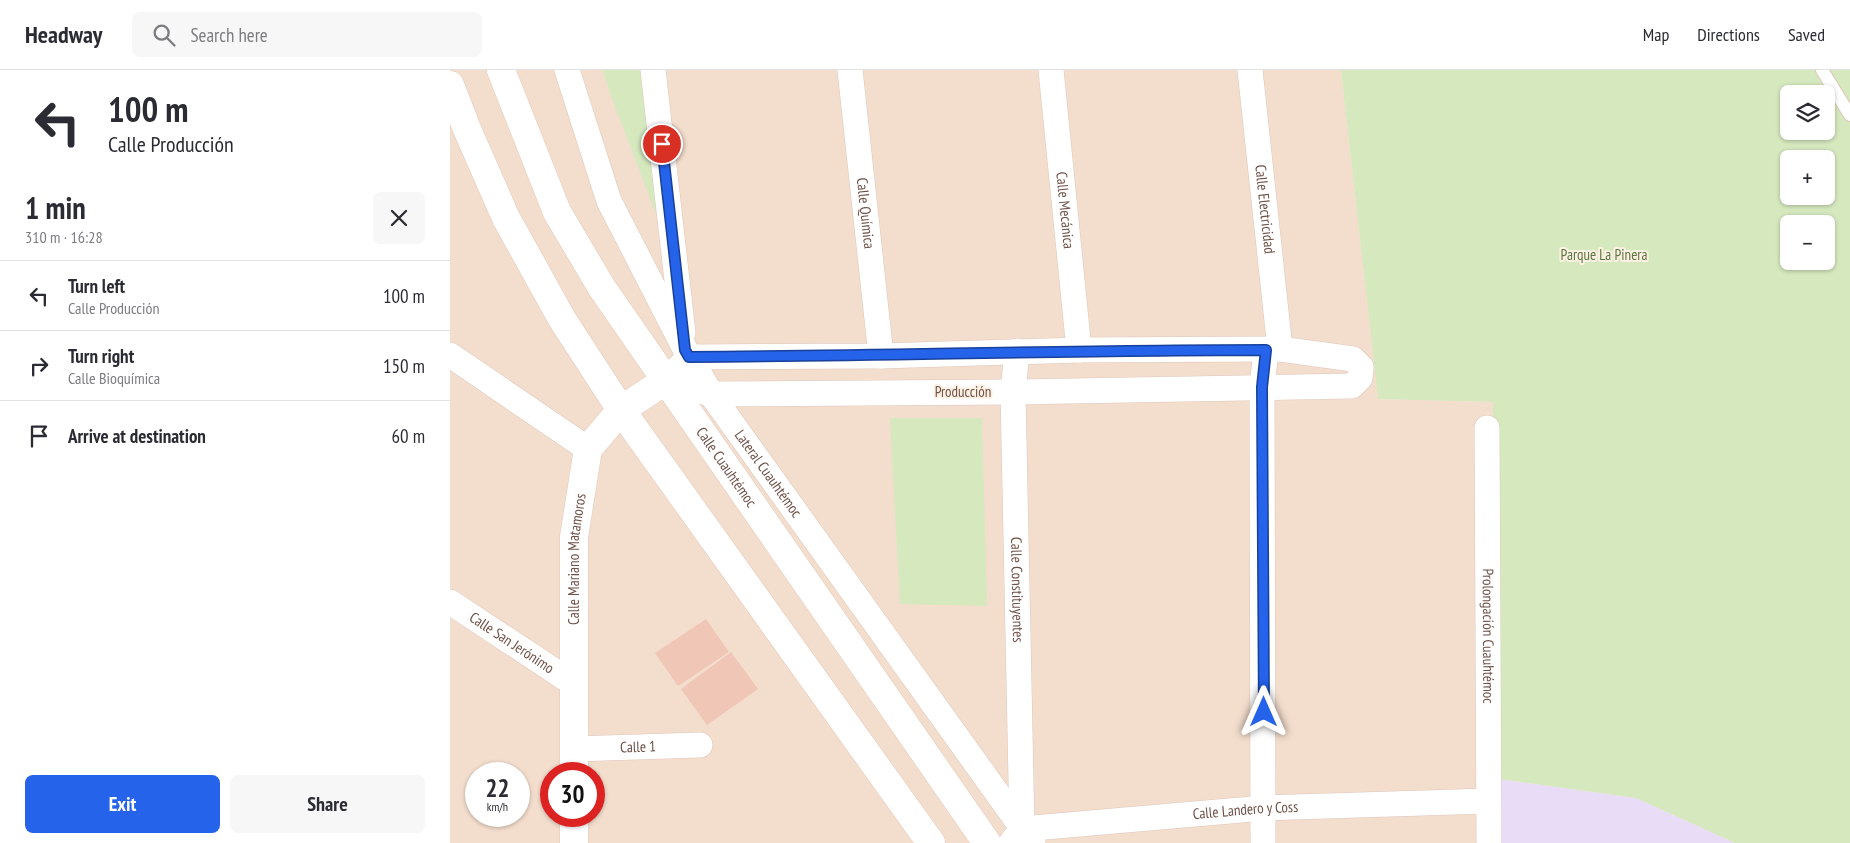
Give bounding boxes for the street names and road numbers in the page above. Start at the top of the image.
street label: Calle Electricidad [1251,164,1280,255]
street label: Calle Mecánica [1052,171,1079,250]
street label: Calle Química [853,177,879,250]
street label: Producción [935,382,991,401]
street label: Calle Cuauhtémoc [692,423,761,511]
street label: Lateral Cuauhtémoc [731,426,807,521]
street label: Calle Mariano Matamoros [564,492,590,625]
street label: Calle Constituyentes [1007,537,1028,643]
street label: Prolongación Cuauhtémoc [1479,568,1498,704]
street label: Calle San Jerónimo [466,607,558,677]
street label: Calle 1 [620,736,656,757]
street label: Calle Landero y Coss [1192,797,1298,823]

